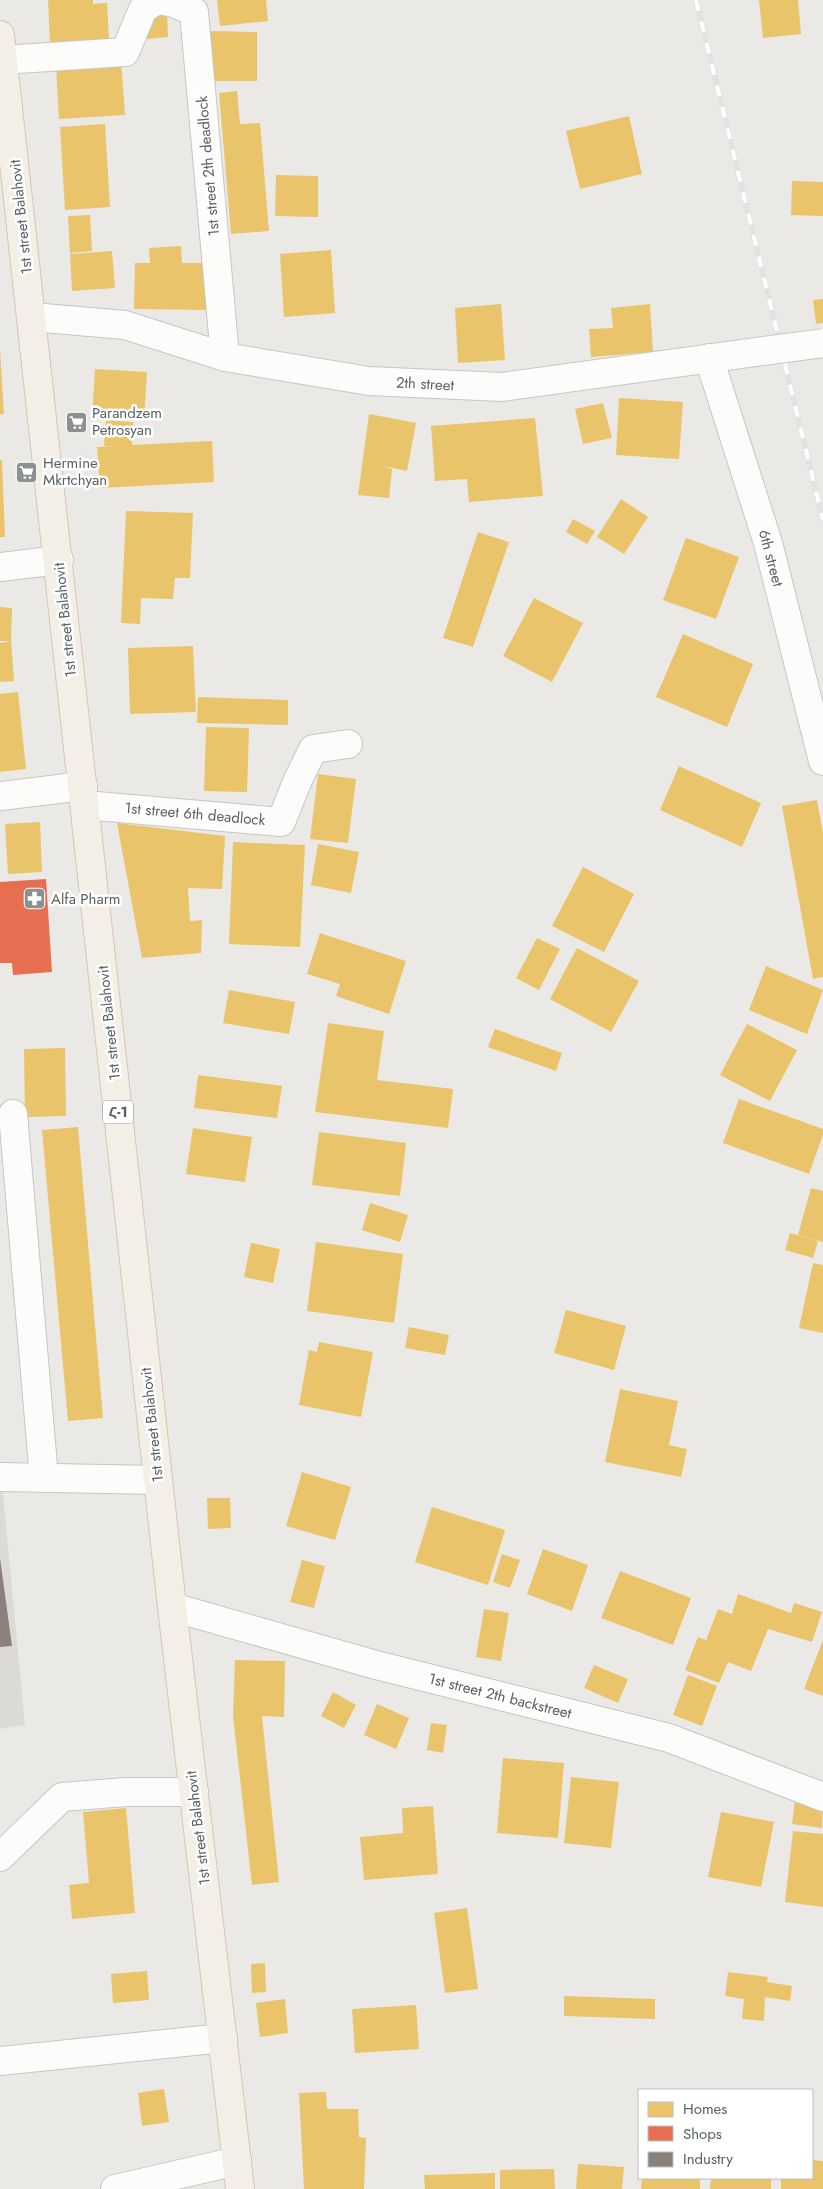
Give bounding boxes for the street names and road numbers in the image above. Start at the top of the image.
street label: 1st street 2th deadlock [191,94,225,237]
street label: 1st street Balahovit [4,158,38,275]
street label: 2th street [395,371,455,397]
street label: 6th street [753,527,789,589]
street label: 1st street Balahovit [48,561,82,678]
street label: 1st street 6th deadlock [124,797,267,831]
street label: 1st street Balahovit [92,964,126,1081]
road number: Հ-1 [103,1100,133,1124]
street label: 1st street Balahovit [135,1366,169,1483]
street label: 1st street 2th backstreet [426,1668,574,1725]
street label: 1st street Balahovit [180,1769,216,1887]

